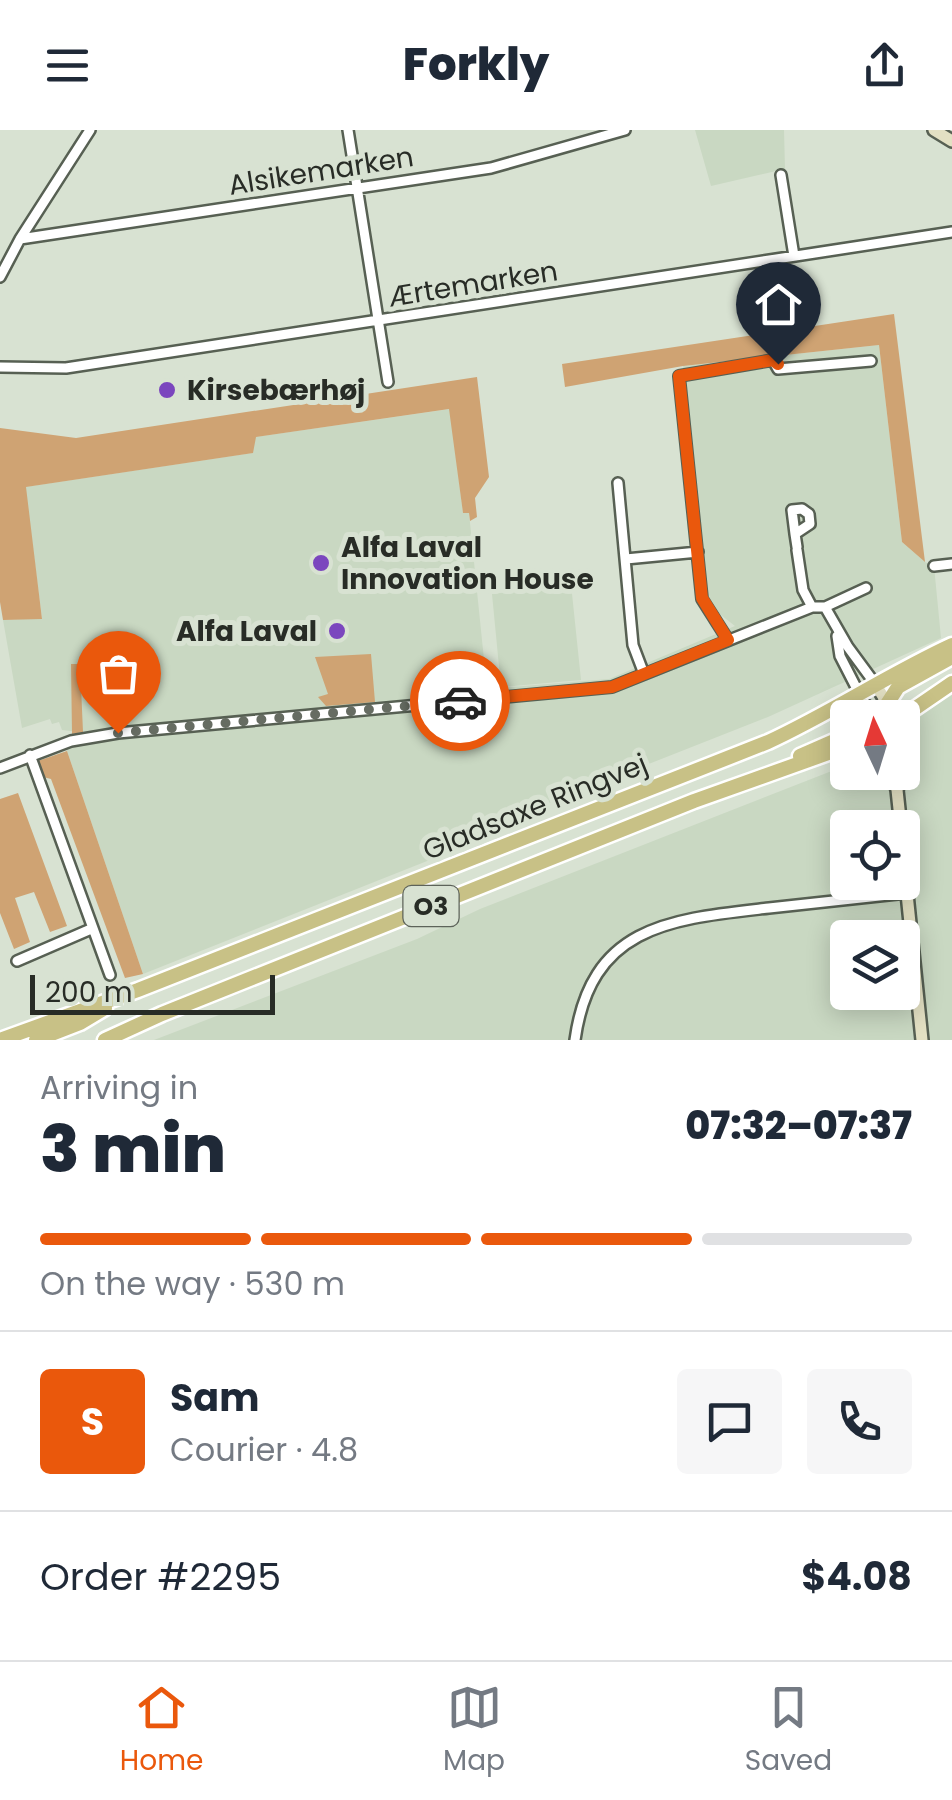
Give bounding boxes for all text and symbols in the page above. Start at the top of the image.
text: Forkly [403,33,549,96]
icon: menu [40,38,95,93]
icon: share [857,38,912,93]
street label: Alsikemarken [226,137,416,205]
street label: Ærtemarken [385,251,561,317]
pin [736,262,821,365]
icon: home [751,277,806,332]
place label: Kirsebærhøj [187,371,365,410]
marker: Kirsebærhøj [156,379,178,401]
place label: Alfa Laval Innovation House [341,528,594,599]
marker: Alfa Laval Innovation House [310,552,332,574]
place label: Alfa Laval [176,612,317,651]
marker: Alfa Laval [326,620,348,642]
pin [76,631,161,734]
icon: bag [91,646,146,701]
courier [410,651,510,751]
icon: car [433,674,488,729]
north arrow [830,700,920,790]
map controls [830,700,920,1010]
street label: Gladsaxe Ringvej [417,744,653,870]
button: locate [830,810,920,900]
road number: O3 [404,886,458,926]
button: layers [830,920,920,1010]
scale bar [30,970,275,1014]
text: 200 m [45,973,133,1012]
text: Arriving in [40,1065,198,1110]
text: 07:32–07:37 [685,1099,912,1152]
text: 3 min [40,1104,226,1195]
text: On the way · 530 m [40,1261,345,1306]
button: chat [677,1369,782,1474]
button: phone [807,1369,912,1474]
text: Sam [170,1371,259,1424]
text: S [81,1395,104,1448]
text: Courier · 4.8 [170,1427,358,1472]
text: Order #2295 [40,1550,281,1603]
text: $4.08 [801,1550,912,1603]
tab: Home [120,1680,203,1782]
tab: Map [443,1680,505,1782]
tab: Saved [745,1680,832,1782]

